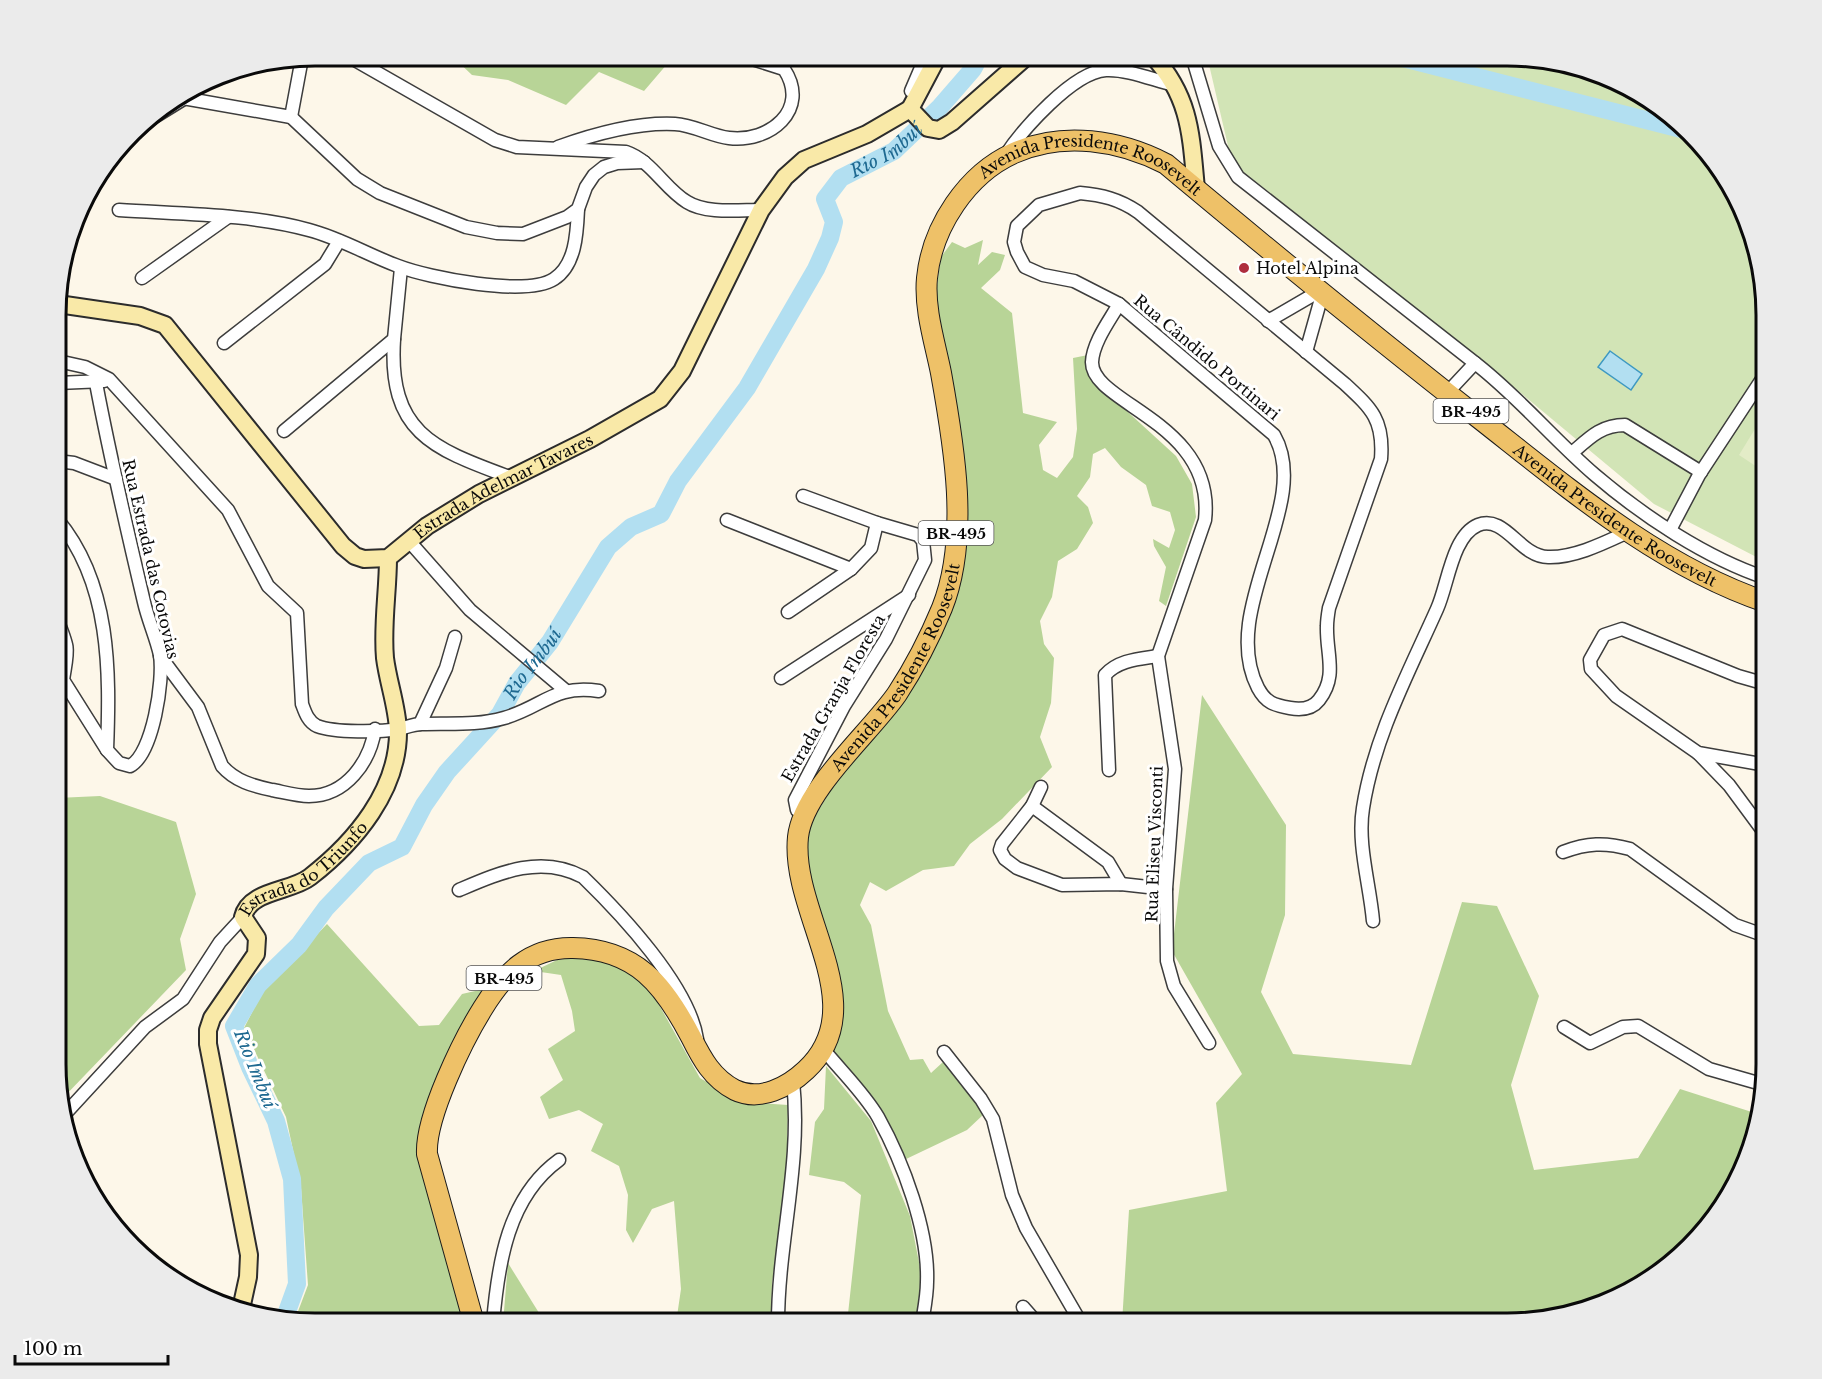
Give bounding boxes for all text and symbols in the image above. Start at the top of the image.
water label: Rio Imbuí [845,117,929,183]
text: Avenida Presidente Roosevelt [973,130,1206,200]
street label: Avenida Presidente Roosevelt [969,171,1211,207]
place label: Hotel Alpina [1256,258,1359,278]
marker: Hotel Alpina [1237,261,1251,275]
street label: Rua Cândido Portinari [1130,290,1285,424]
road number: BR-495 [1434,399,1508,423]
street label: Estrada Adelmar Tavares [409,429,596,543]
street label: Avenida Presidente Roosevelt [1509,439,1720,591]
street label: Rua Estrada das Cotovias [118,457,184,661]
road number: BR-495 [918,521,994,545]
street label: Avenida Presidente Roosevelt [826,562,964,776]
street label: Estrada Granja Floresta [777,610,889,785]
water label: Rio Imbuí [499,623,567,704]
street label: Rua Eliseu Visconti [1141,765,1167,923]
street label: Estrada do Triunfo [235,817,372,919]
road number: BR-495 [466,966,542,990]
water label: Rio Imbuí [229,1025,281,1113]
scale bar [15,1328,168,1366]
text: 100 m [24,1338,82,1360]

